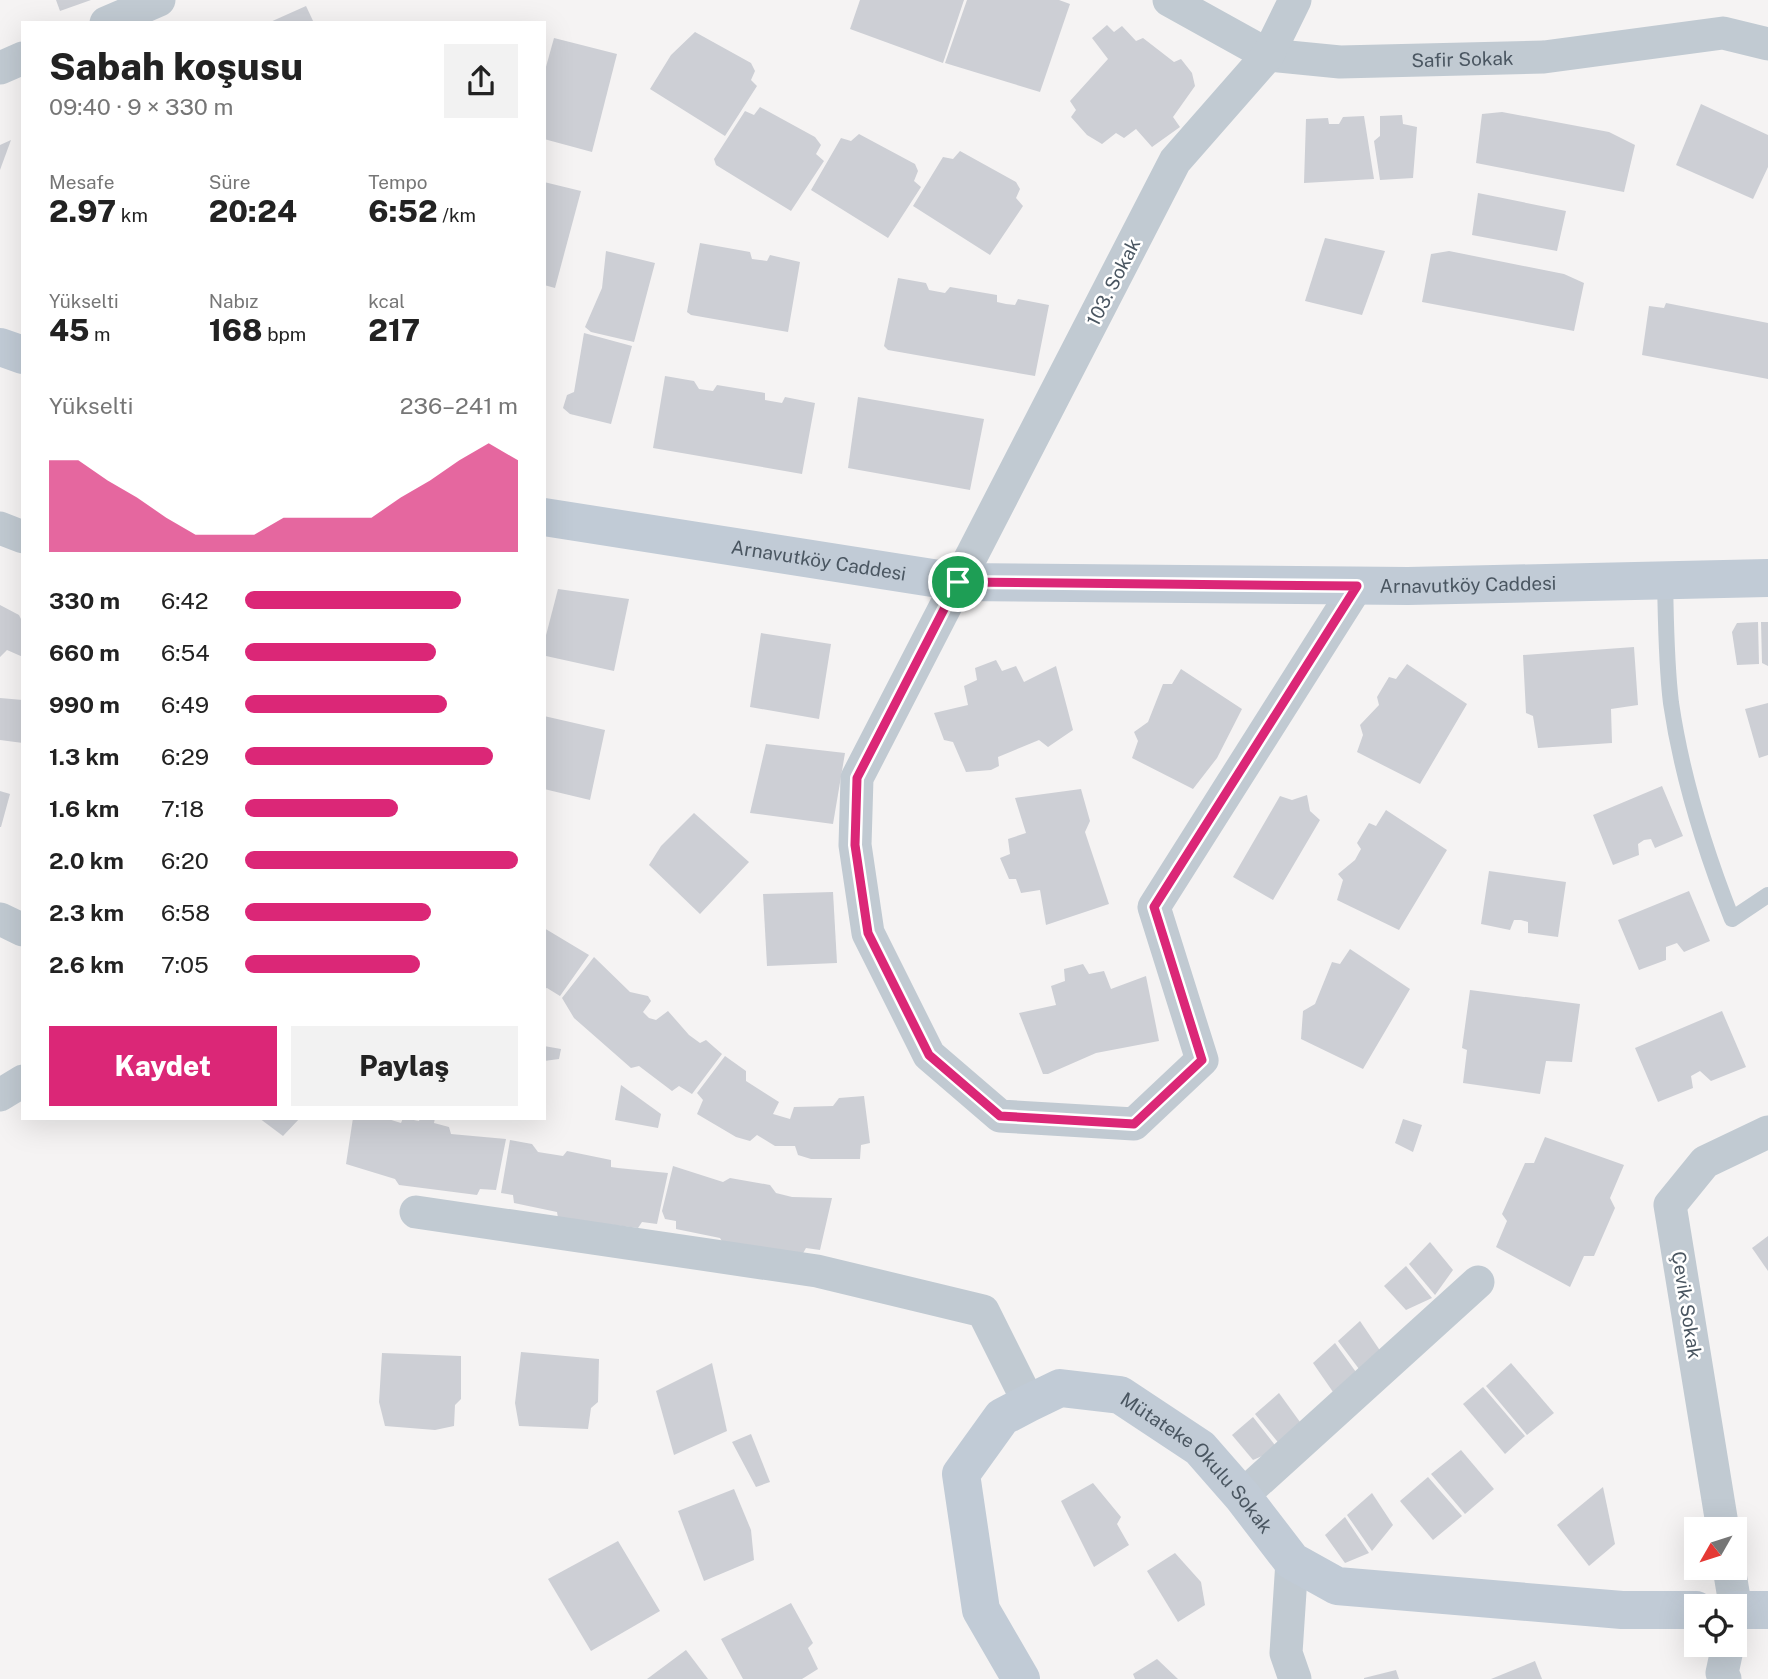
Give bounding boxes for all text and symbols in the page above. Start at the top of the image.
text: Sabah koşusu [49,44,303,89]
button: share [444,44,518,118]
street label: Safir Sokak [1411,47,1514,71]
text: 09:40 · 9 × 330 m [49,93,233,120]
text: Mesafe [49,171,114,193]
text: Süre [209,171,251,193]
text: Tempo [368,171,428,193]
text: 2.97 [49,193,116,229]
text: 20:24 [209,193,297,229]
text: 6:52 [368,193,438,229]
text: km [116,204,148,226]
text: /km [438,204,476,226]
street label: 103. Sokak [1082,234,1145,329]
text: Yükselti [49,290,119,312]
text: Nabız [209,290,259,312]
text: kcal [368,290,405,312]
text: 45 [49,312,89,348]
text: 168 [209,312,263,348]
text: 217 [368,312,420,348]
text: m [89,323,110,345]
text: bpm [263,323,306,345]
text: Yükselti [49,392,133,419]
text: 236–241 m [400,392,518,419]
street label: Arnavutköy Caddesi [730,536,908,585]
pin [928,552,988,612]
icon: arrive [939,563,977,601]
street label: Arnavutköy Caddesi [1379,572,1557,597]
text: 330 m [49,587,120,614]
text: 6:42 [161,587,209,614]
text: 660 m [49,639,120,666]
text: 6:54 [161,639,210,666]
text: 990 m [49,691,120,718]
text: 6:49 [161,691,209,718]
text: 1.3 km [49,743,119,770]
text: 6:29 [161,743,209,770]
text: 1.6 km [49,795,119,822]
text: 7:18 [161,795,204,822]
text: 2.0 km [49,847,124,874]
text: 6:20 [161,847,209,874]
text: 2.3 km [49,899,124,926]
text: 6:58 [161,899,210,926]
text: 2.6 km [49,951,124,978]
text: 7:05 [161,951,209,978]
button: Kaydet [49,1026,277,1106]
button: Paylaş [291,1026,518,1106]
street label: Çevik Sokak [1668,1250,1706,1361]
street label: Mütateke Okulu Sokak [1117,1388,1278,1538]
north arrow [1684,1517,1746,1580]
map controls [1684,1517,1747,1657]
button: locate [1684,1594,1747,1657]

